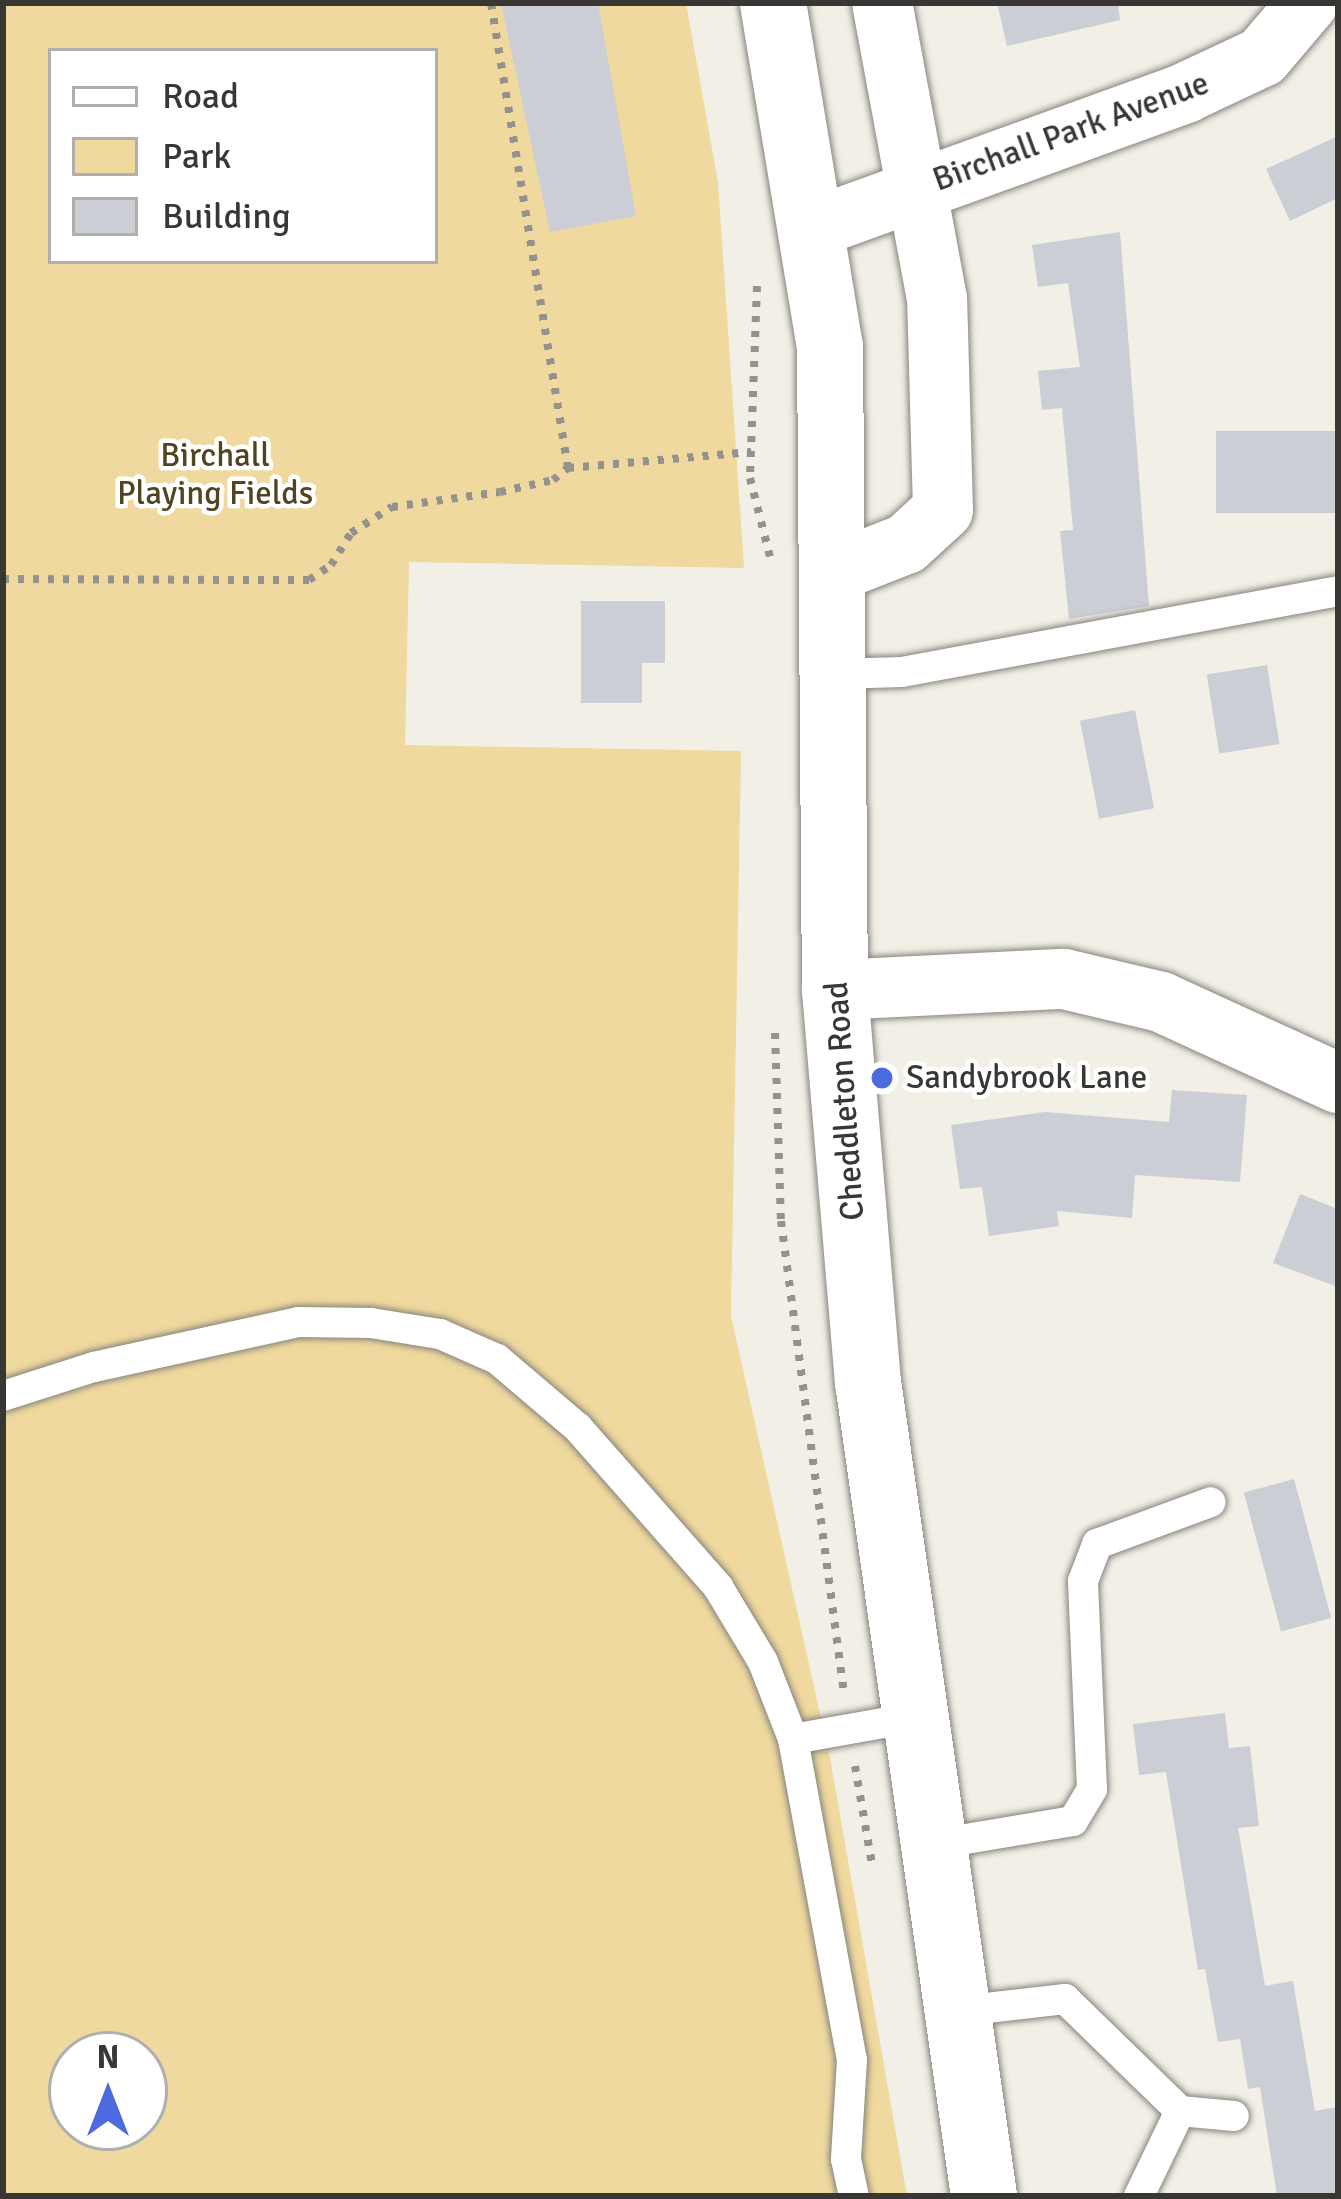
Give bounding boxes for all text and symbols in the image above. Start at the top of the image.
legend [48,48,438,264]
street label: Birchall Park Avenue [928,64,1214,200]
text: Road [162,74,239,119]
text: Park [162,134,231,179]
text: Building [162,194,291,239]
park label: Birchall Playing Fields [117,436,313,514]
street label: Cheddleton Road [817,980,873,1222]
place label: Sandybrook Lane [906,1058,1147,1098]
marker: Sandybrook Lane [869,1065,895,1091]
north arrow [48,2031,168,2151]
text: N [97,2037,119,2078]

